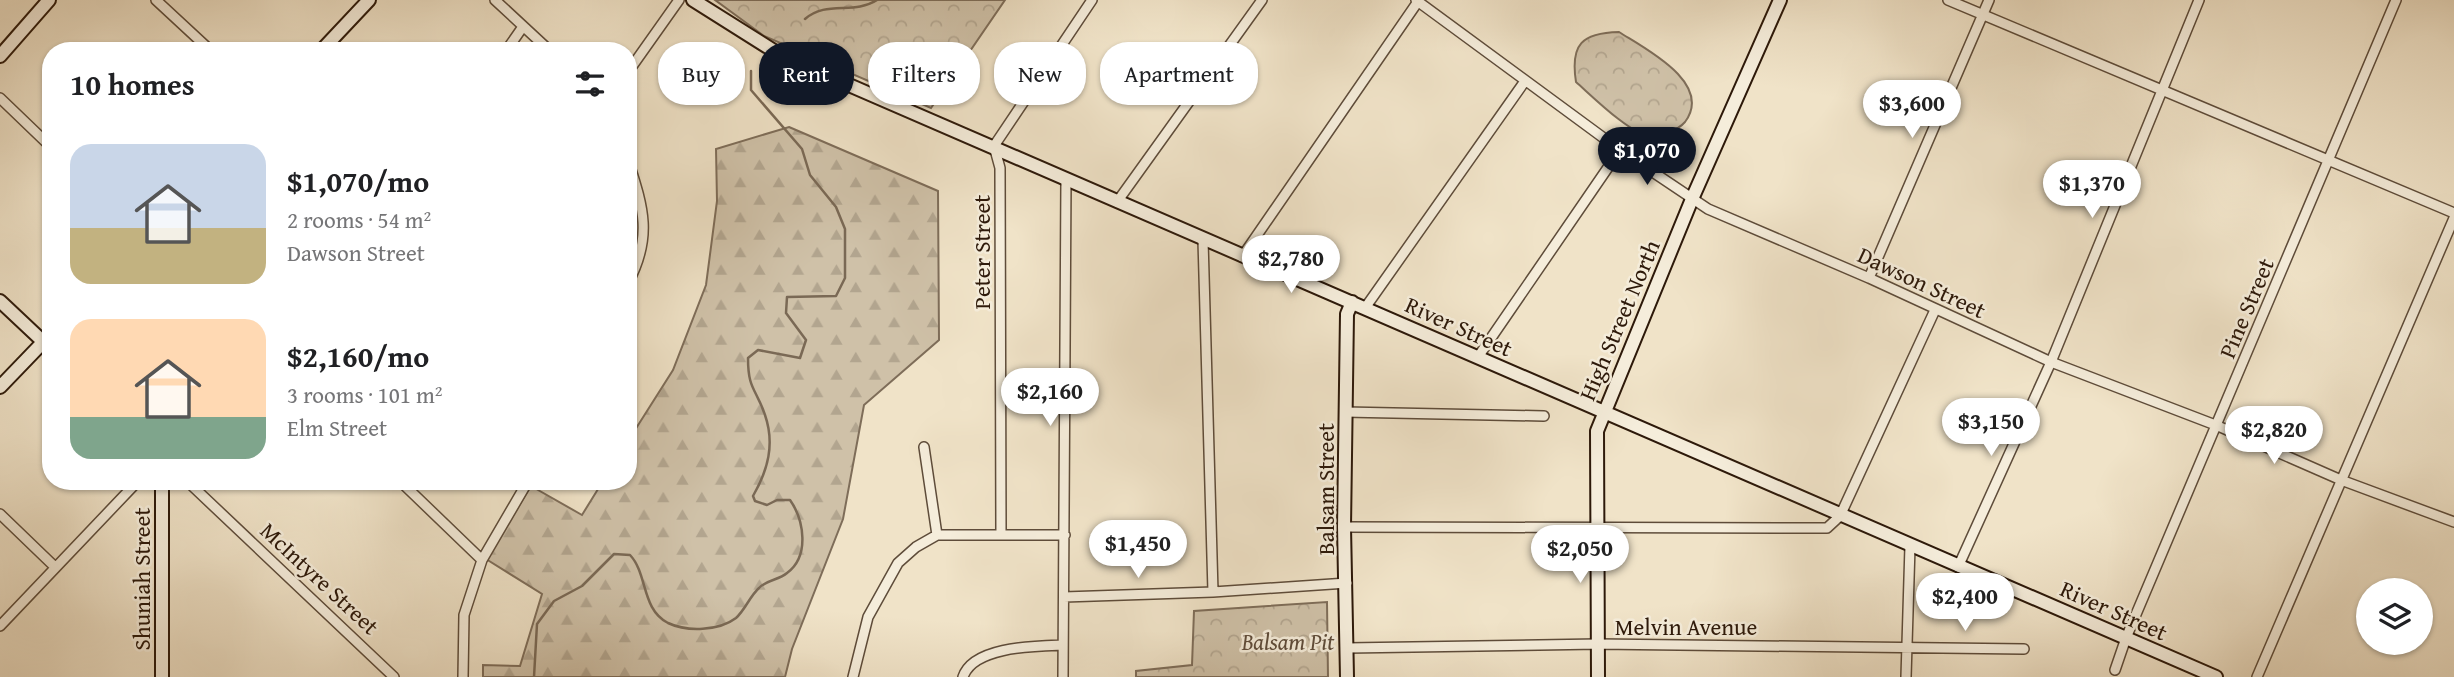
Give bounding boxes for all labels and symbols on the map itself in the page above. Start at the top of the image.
pin: $3,600 [1855,80,1969,140]
pin: $1,070 [1590,128,1704,187]
pin: $1,370 [2035,160,2149,220]
street label: Peter Street [965,195,998,309]
street label: High Street North [1570,234,1668,405]
pin: $2,780 [1234,236,1348,295]
street label: Dawson Street [1853,238,1991,326]
street label: Pine Street [2210,253,2282,363]
street label: River Street [1400,288,1518,364]
pin: $2,160 [993,368,1107,428]
pin: $3,150 [1934,398,2048,458]
pin: $2,820 [2217,406,2331,466]
street label: Balsam Street [1309,423,1342,555]
street label: Shuniah Street [125,508,158,651]
street label: McIntyre Street [253,514,387,642]
pin: $1,450 [1081,520,1195,580]
pin: $2,050 [1523,526,1637,585]
street label: River Street [2055,572,2173,648]
pin: $2,400 [1908,574,2022,633]
street label: Melvin Avenue [1615,610,1757,643]
park label: Balsam Pit [1241,625,1335,658]

